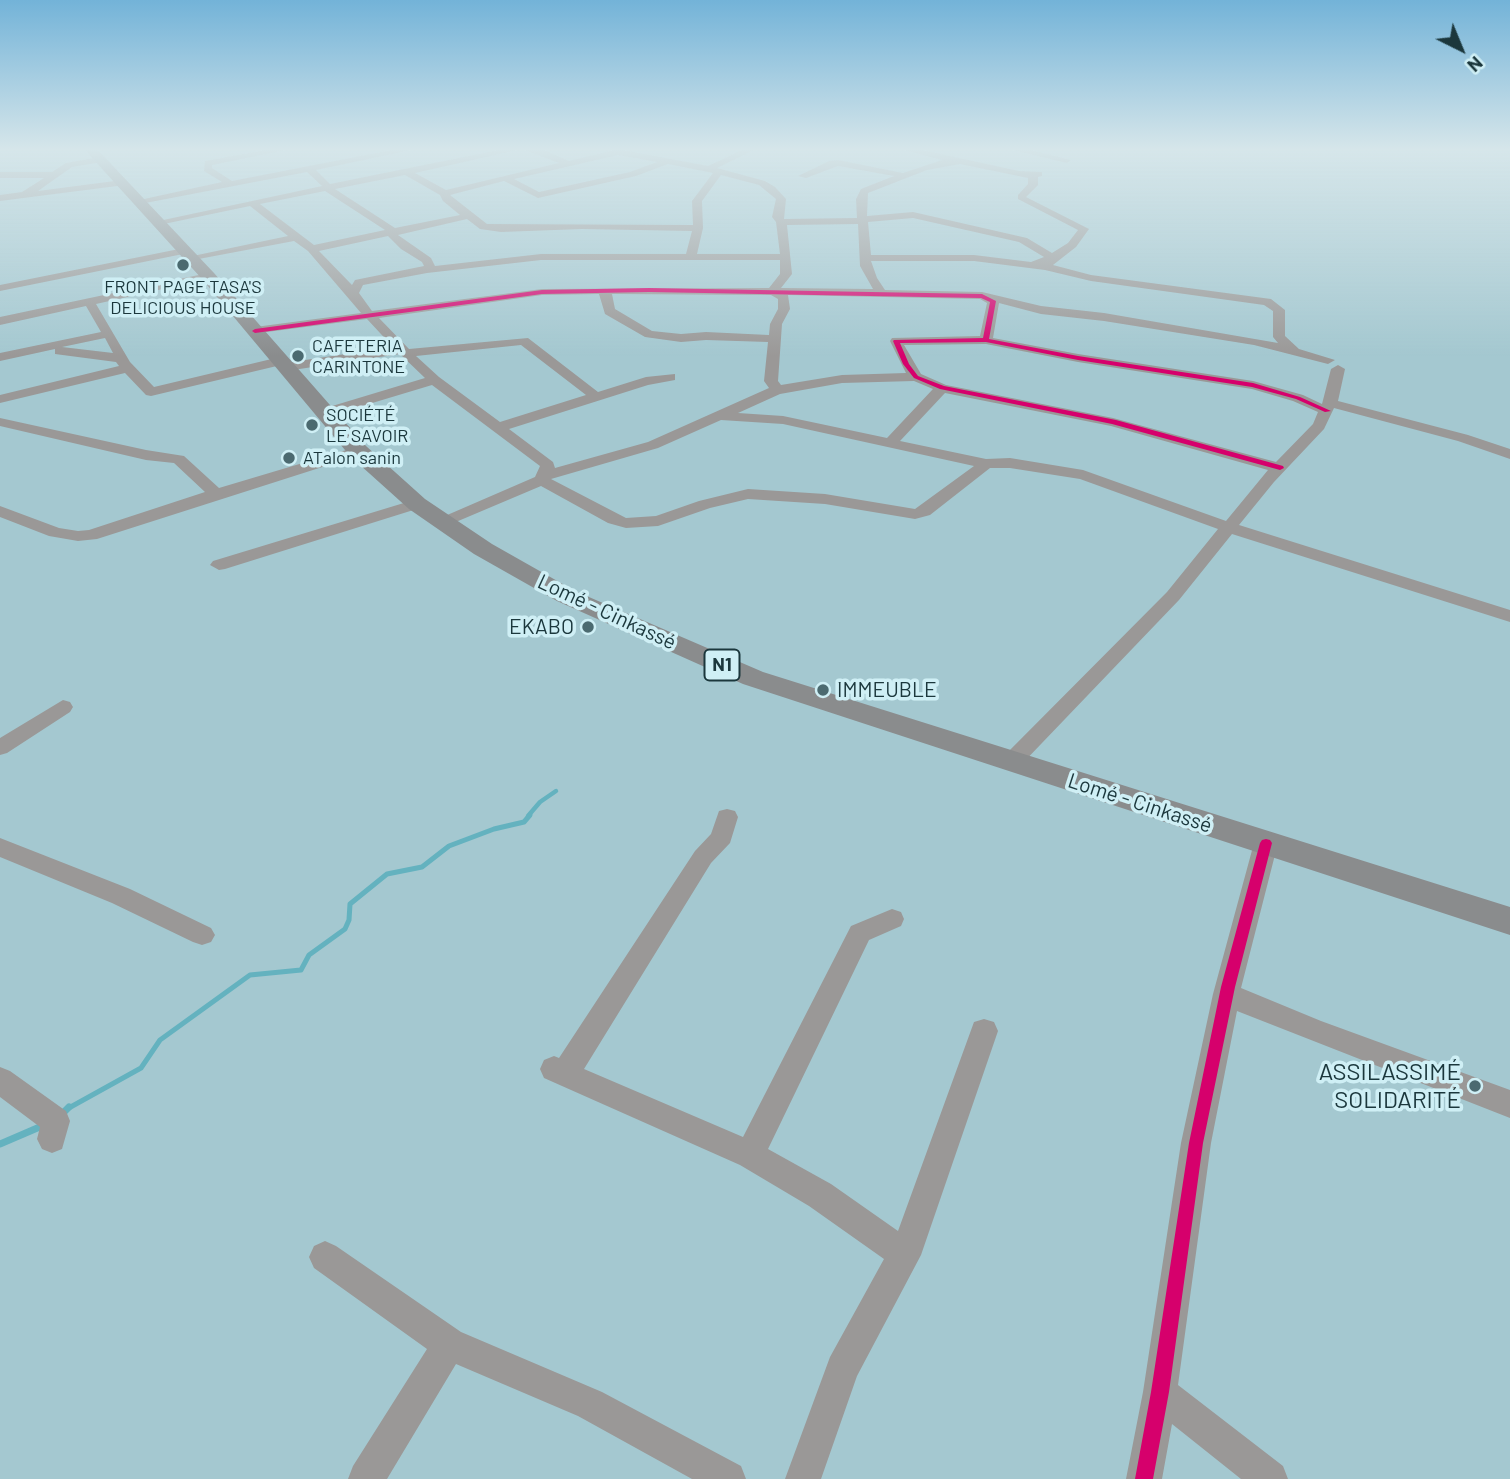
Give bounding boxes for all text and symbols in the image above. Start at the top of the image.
north arrow [1426,14,1496,84]
text: N [1463,52,1488,77]
marker: FRONT PAGE TASA'S DELICIOUS HOUSE [175,257,191,273]
place label: FRONT PAGE TASA'S DELICIOUS HOUSE [104,276,262,318]
place label: CAFETERIA CARINTONE [312,335,405,378]
marker: CAFETERIA CARINTONE [290,348,306,364]
place label: SOCIÉTÉ LE SAVOIR [326,404,408,446]
marker: SOCIÉTÉ LE SAVOIR [304,417,320,433]
place label: ATalon sanin [303,447,401,469]
marker: ATalon sanin [281,450,297,466]
street label: Lomé - Cinkassé [534,569,680,655]
place label: EKABO [509,614,574,640]
marker: EKABO [580,619,596,635]
road number: N1 [704,650,740,680]
place label: IMMEUBLE [837,677,937,703]
marker: IMMEUBLE [815,682,831,698]
street label: Lomé - Cinkassé [1065,768,1215,838]
place label: ASSILASSIMÉ SOLIDARITÉ [1319,1058,1461,1114]
marker: ASSILASSIMÉ SOLIDARITÉ [1467,1078,1483,1094]

